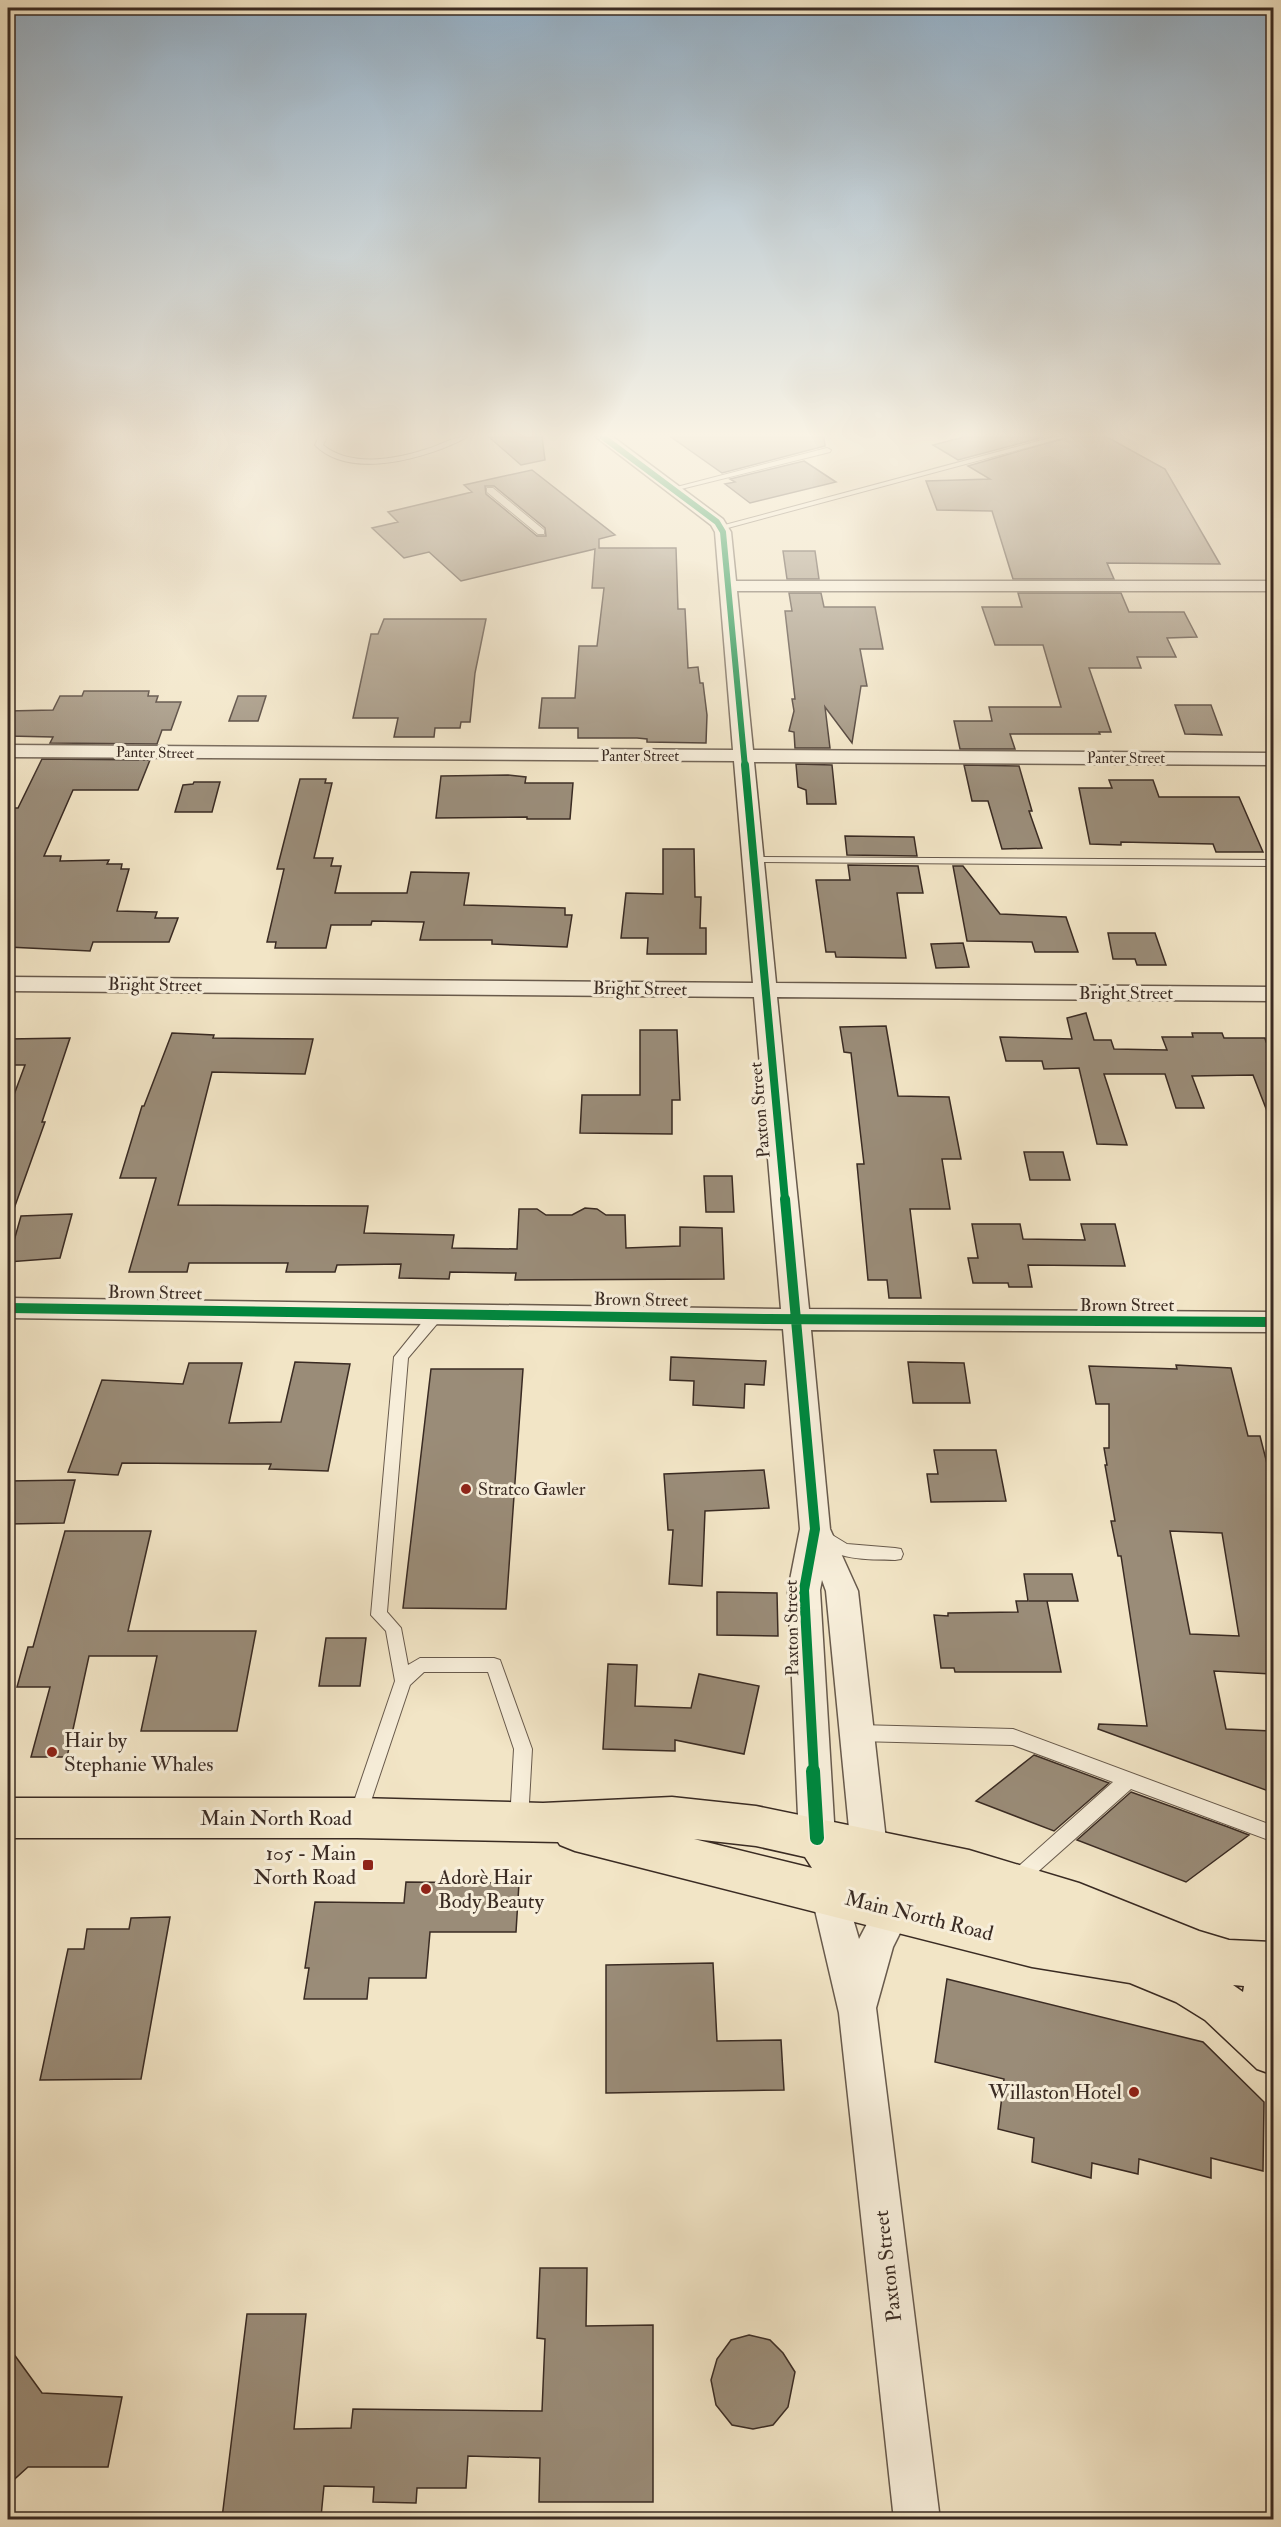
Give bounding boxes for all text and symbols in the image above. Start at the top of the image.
street label: Panter Street [116,743,194,763]
street label: Panter Street [601,747,679,766]
street label: Panter Street [1087,749,1165,768]
street label: Bright Street [108,973,203,997]
street label: Bright Street [593,977,688,1001]
street label: Bright Street [1079,982,1173,1005]
street label: Paxton Street [744,1061,776,1159]
street label: Brown Street [108,1281,203,1305]
street label: Brown Street [594,1288,689,1312]
street label: Brown Street [1080,1294,1174,1317]
place label: Stratco Gawler [478,1478,586,1501]
marker: Stratco Gawler [459,1482,473,1496]
street label: Paxton Street [780,1579,804,1676]
place label: Hair by Stephanie Whales [64,1727,213,1778]
marker: Hair by Stephanie Whales [45,1745,59,1759]
street label: Main North Road [200,1805,353,1832]
place label: 105 - Main North Road [254,1840,357,1891]
marker: 105 - Main North Road [361,1858,375,1872]
place label: Adorè Hair Body Beauty [437,1864,545,1915]
marker: Adorè Hair Body Beauty [419,1882,433,1896]
street label: Main North Road [842,1885,997,1948]
place label: Willaston Hotel [987,2079,1123,2106]
marker: Willaston Hotel [1127,2085,1141,2099]
street label: Paxton Street [868,2208,908,2323]

